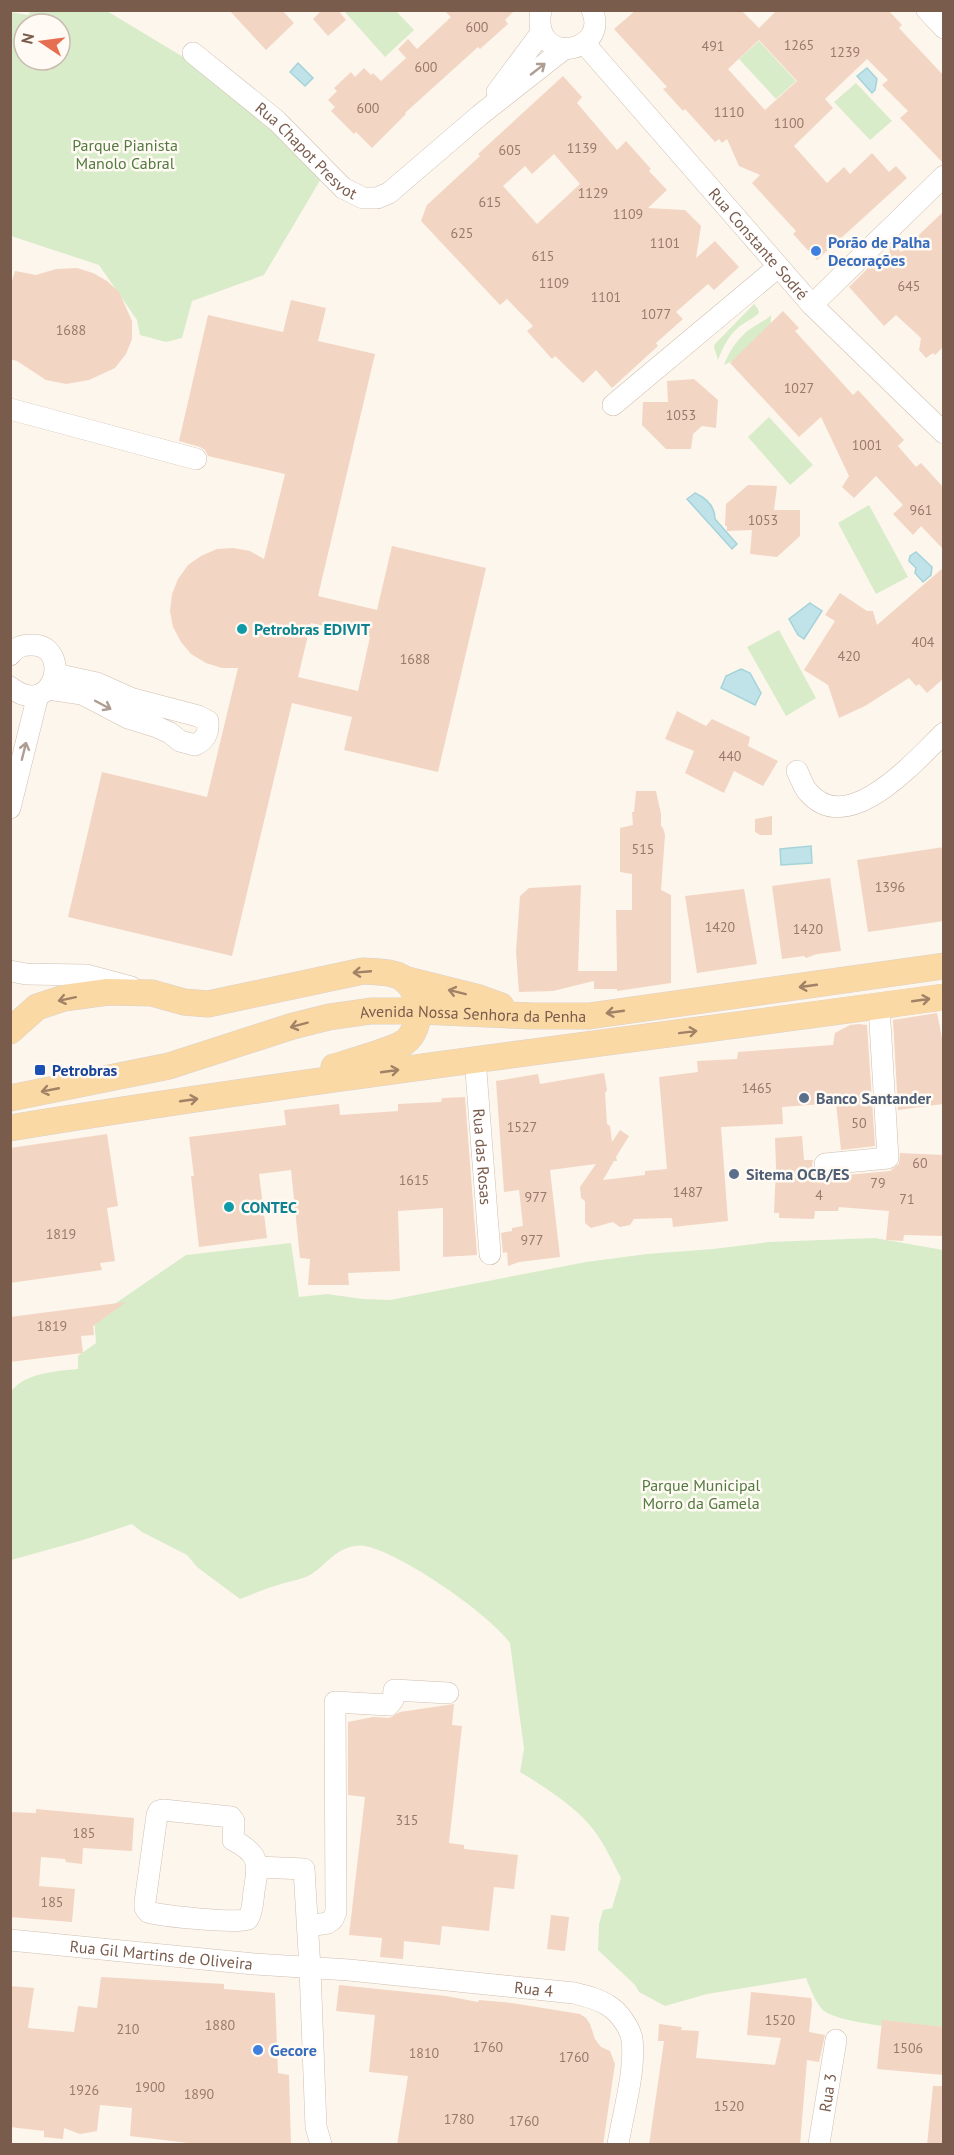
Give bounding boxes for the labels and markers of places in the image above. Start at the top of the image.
place label: Porão de Palha Decorações [828,232,930,270]
marker: Porão de Palha Decorações [809,244,823,258]
place label: Petrobras EDIVIT [254,619,370,639]
marker: Petrobras EDIVIT [235,622,249,636]
place label: Petrobras [52,1060,118,1080]
marker: Petrobras [33,1063,47,1077]
place label: Banco Santander [816,1088,932,1108]
marker: Banco Santander [797,1091,811,1105]
place label: Sitema OCB/ES [746,1164,850,1184]
marker: Sitema OCB/ES [727,1167,741,1181]
place label: CONTEC [241,1197,297,1217]
marker: CONTEC [222,1200,236,1214]
place label: Gecore [270,2040,317,2060]
marker: Gecore [251,2043,265,2057]

